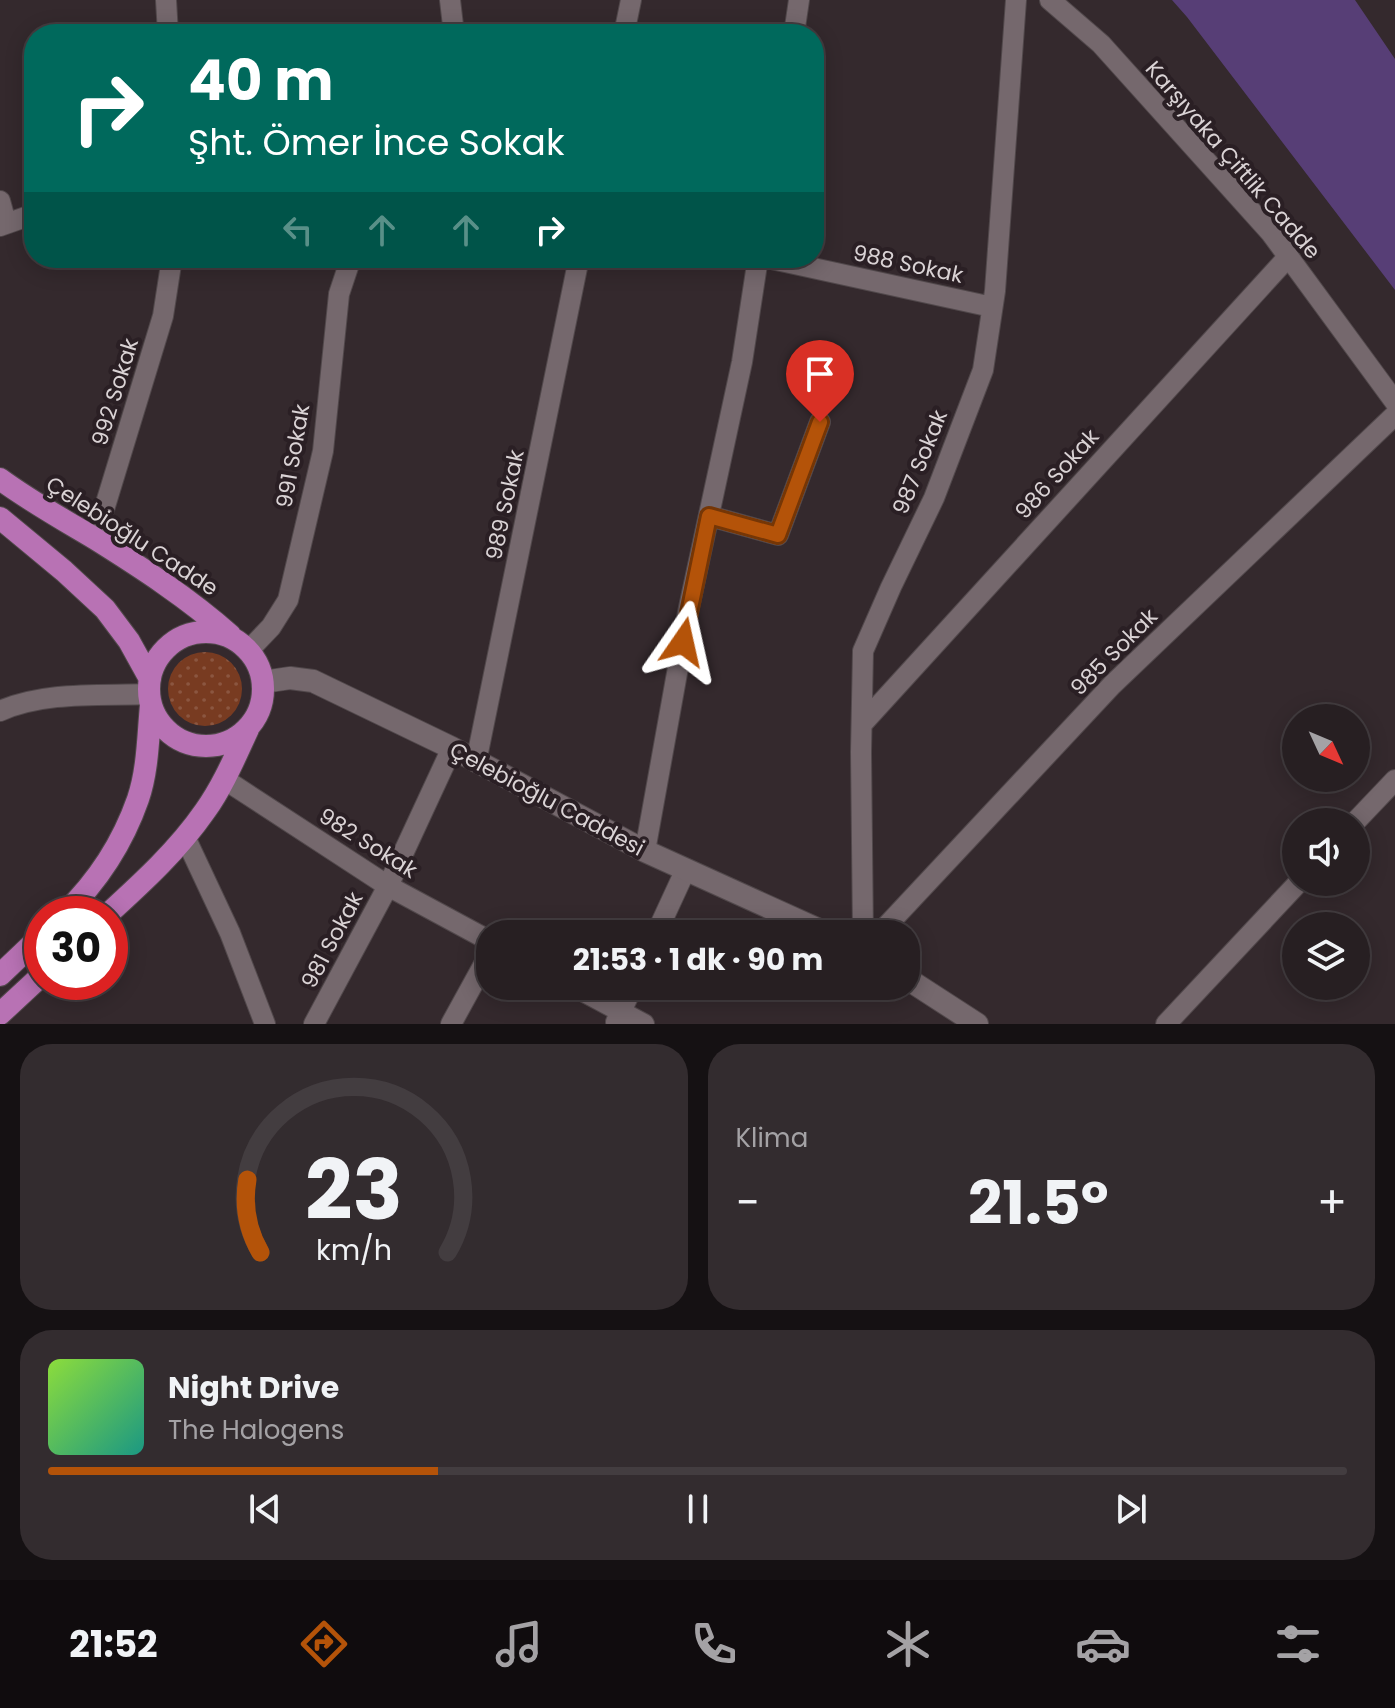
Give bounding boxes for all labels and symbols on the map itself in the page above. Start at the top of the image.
street label: Karşıyaka Çiftlik Cadde [1138,54,1328,266]
street label: 988 Sokak [850,237,967,291]
street label: 992 Sokak [84,334,146,450]
pin [786,340,854,422]
street label: 991 Sokak [269,401,318,510]
street label: 987 Sokak [885,405,955,519]
street label: 986 Sokak [1008,421,1106,526]
street label: 989 Sokak [478,446,532,563]
street label: Çelebioğlu Cadde [40,469,224,603]
position arrow [641,600,725,684]
street label: 985 Sokak [1063,601,1165,703]
north arrow [1282,704,1370,792]
street label: Çelebioğlu Caddesi [444,735,650,863]
street label: 982 Sokak [313,800,424,886]
street label: 981 Sokak [294,886,371,994]
speed limit sign: 30 [24,896,128,1000]

